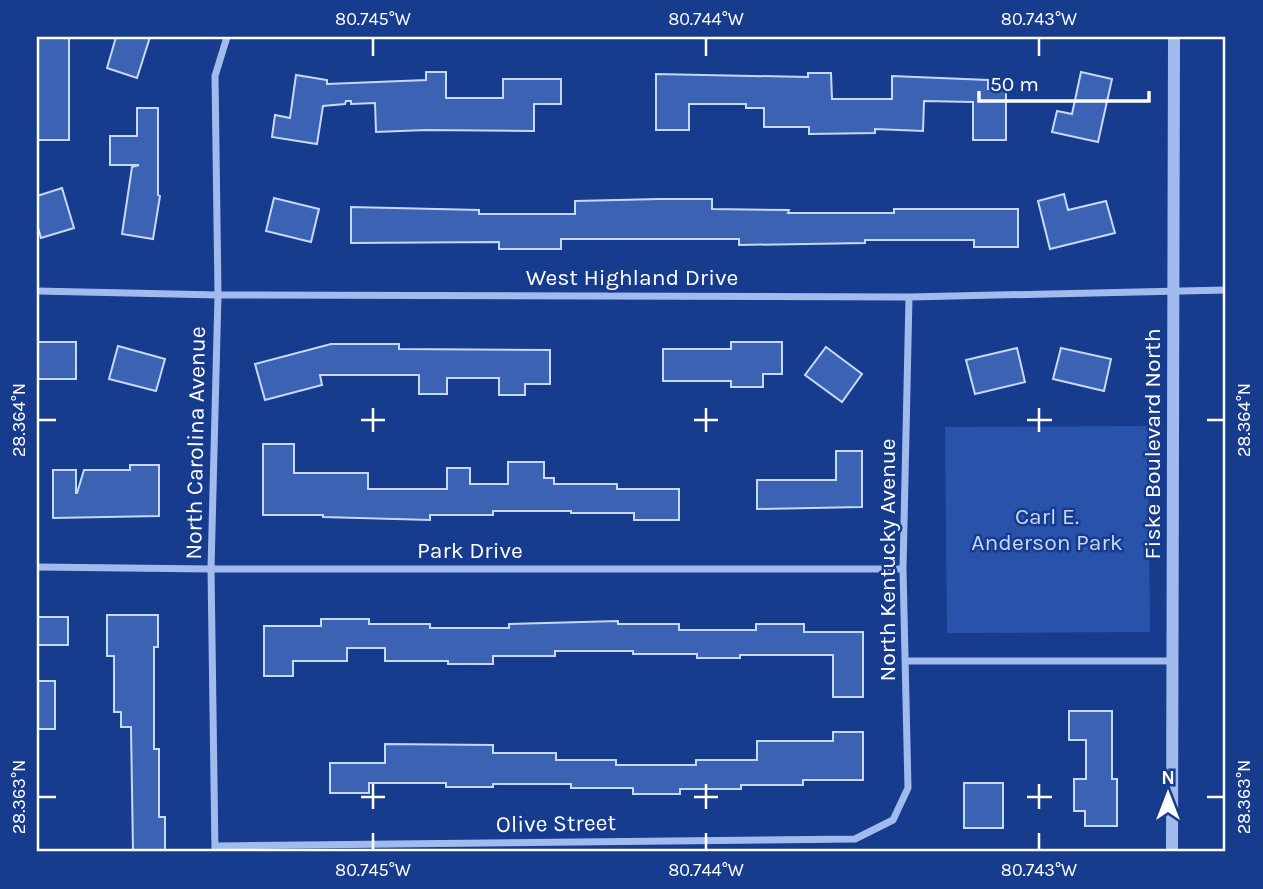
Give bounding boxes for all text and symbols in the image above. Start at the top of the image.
text: 80.745°W [335,8,411,30]
text: 80.744°W [668,8,744,30]
text: 80.743°W [1001,8,1077,30]
scale bar [979,60,1149,104]
text: 50 m [990,72,1039,96]
street label: West Highland Drive [526,264,738,291]
street label: North Carolina Avenue [180,326,211,560]
street label: Fiske Boulevard North [1139,328,1166,560]
text: 28.364°N [8,383,30,457]
text: 28.364°N [1233,383,1255,457]
street label: North Kentucky Avenue [874,438,901,682]
park label: Carl E. Anderson Park [971,503,1123,556]
street label: Park Drive [417,537,523,564]
text: 28.363°N [8,760,30,834]
north arrow [1134,760,1204,830]
text: 28.363°N [1233,760,1255,834]
text: N [1161,767,1175,789]
street label: Olive Street [496,809,617,838]
text: 80.745°W [335,859,411,881]
text: 80.744°W [668,859,744,881]
text: 80.743°W [1001,859,1077,881]

